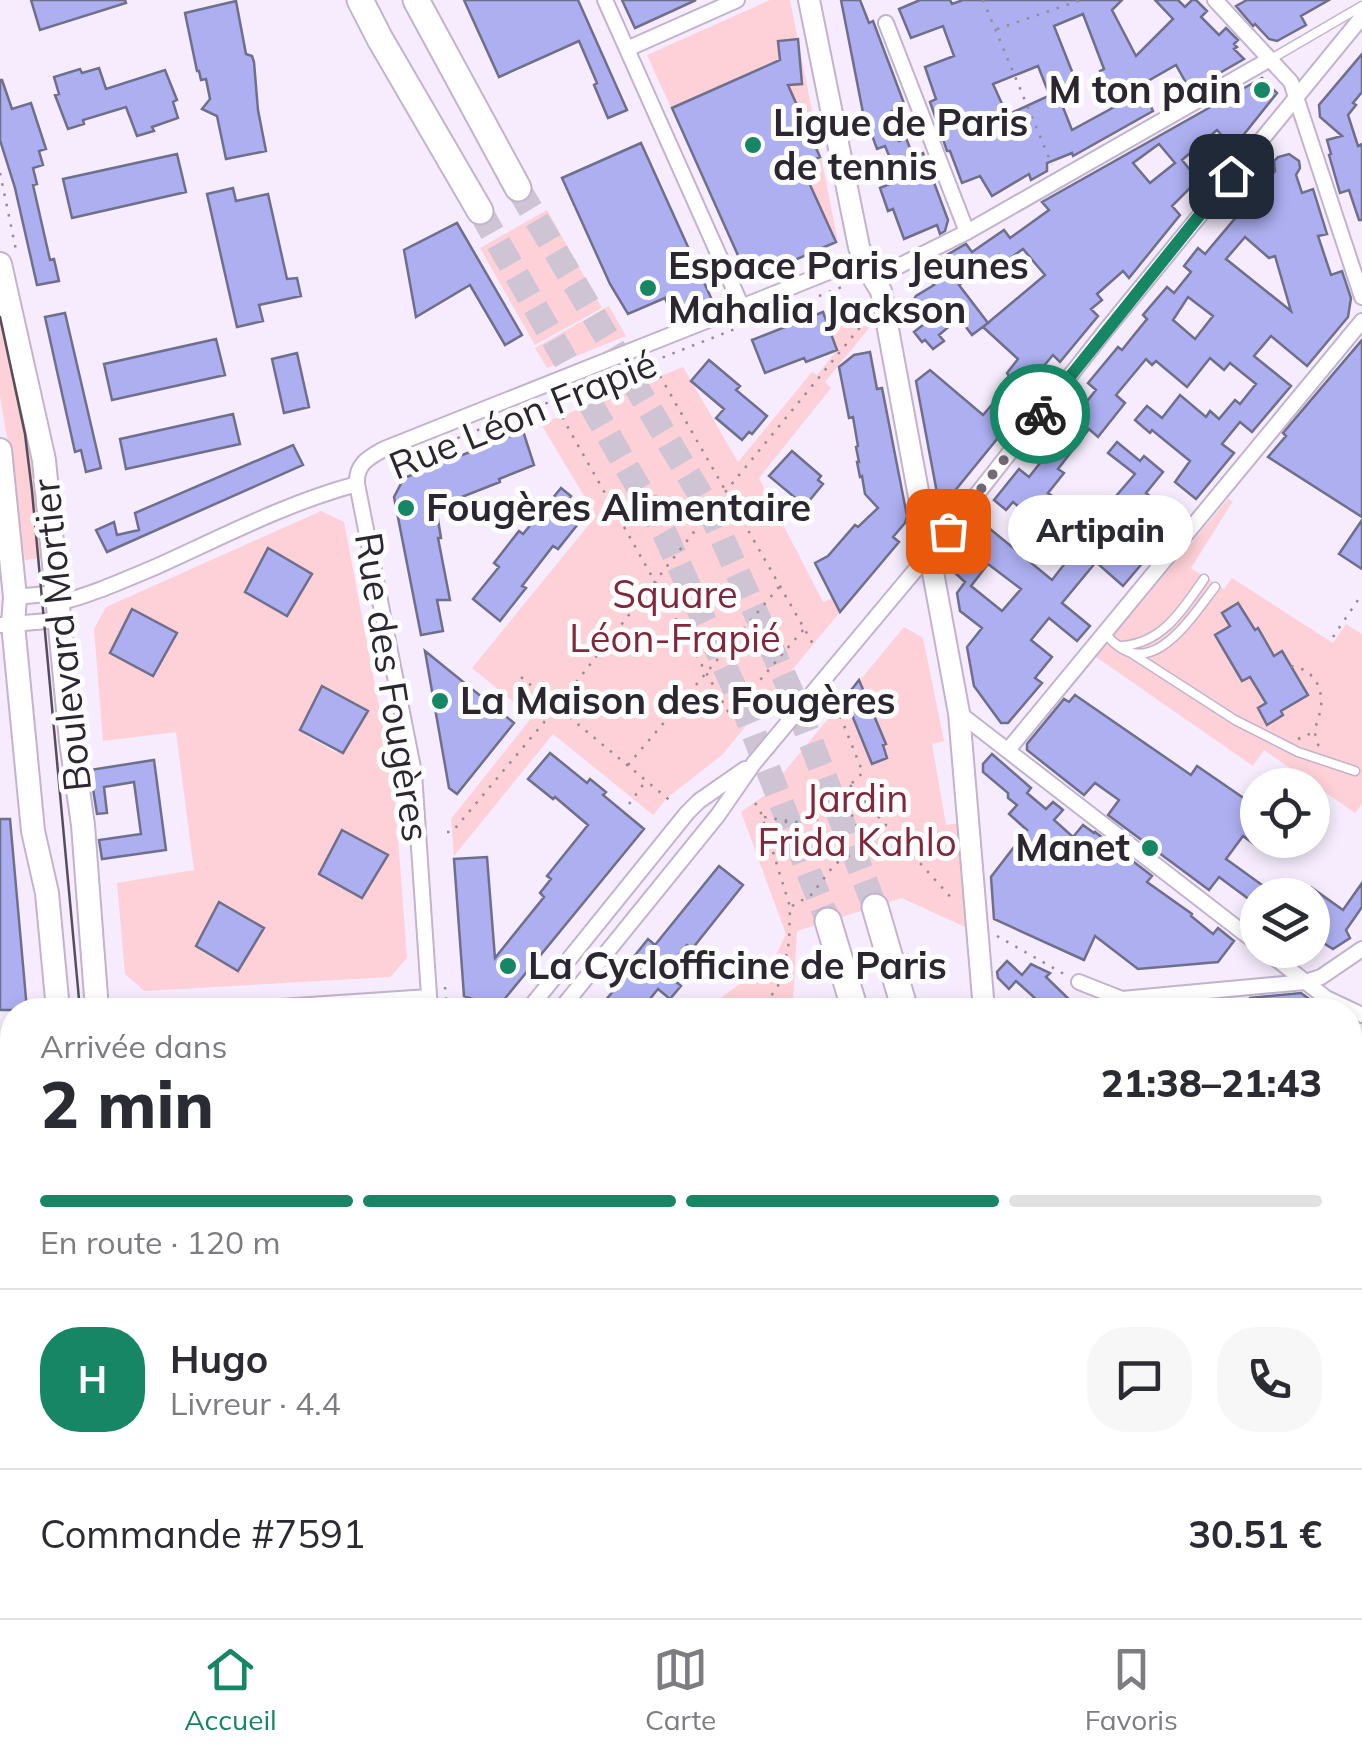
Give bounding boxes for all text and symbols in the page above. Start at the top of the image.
place label: M ton pain [1049,65,1242,113]
marker: M ton pain [1251,79,1273,101]
place label: Ligue de Paris de tennis [773,98,1028,190]
marker: Ligue de Paris de tennis [742,134,764,156]
pin [1189,134,1274,219]
icon: home [1204,149,1259,204]
place label: Espace Paris Jeunes Mahalia Jackson [668,241,1029,333]
marker: Espace Paris Jeunes Mahalia Jackson [637,277,659,299]
street label: Rue Léon Frapié [382,339,663,489]
courier [990,364,1090,464]
icon: bike [1013,387,1068,442]
street label: Boulevard Mortier [21,476,101,794]
place label: Fougères Alimentaire [426,483,811,531]
pin [906,489,991,574]
callout: Artipain [1008,496,1193,566]
marker: Fougères Alimentaire [395,497,417,519]
icon: bag [921,504,976,559]
text: Artipain [1036,510,1165,550]
street label: Rue des Fougères [345,529,441,845]
park label: Square Léon-Frapié [569,570,781,662]
place label: La Maison des Fougères [460,676,896,724]
marker: La Maison des Fougères [429,690,451,712]
map controls [1240,768,1330,968]
button: locate [1240,768,1330,858]
park label: Jardin Frida Kahlo [757,774,957,866]
place label: Manet [1015,823,1130,871]
marker: Manet [1139,837,1161,859]
button: layers [1240,878,1330,968]
place label: La Cyclofficine de Paris [528,941,947,989]
marker: La Cyclofficine de Paris [497,955,519,977]
text: Arrivée dans [40,1026,227,1066]
text: 21:38–21:43 [1101,1059,1322,1107]
text: 2 min [40,1063,214,1144]
text: En route · 120 m [40,1222,281,1262]
button: chat [1087,1327,1192,1432]
button: phone [1217,1327,1322,1432]
text: Hugo [170,1335,268,1383]
text: H [78,1355,107,1403]
text: Livreur · 4.4 [170,1383,341,1423]
text: Commande #7591 [40,1510,366,1558]
text: 30.51 € [1188,1510,1322,1558]
tab: Accueil [184,1642,277,1737]
tab: Carte [645,1642,716,1737]
tab: Favoris [1085,1642,1178,1737]

